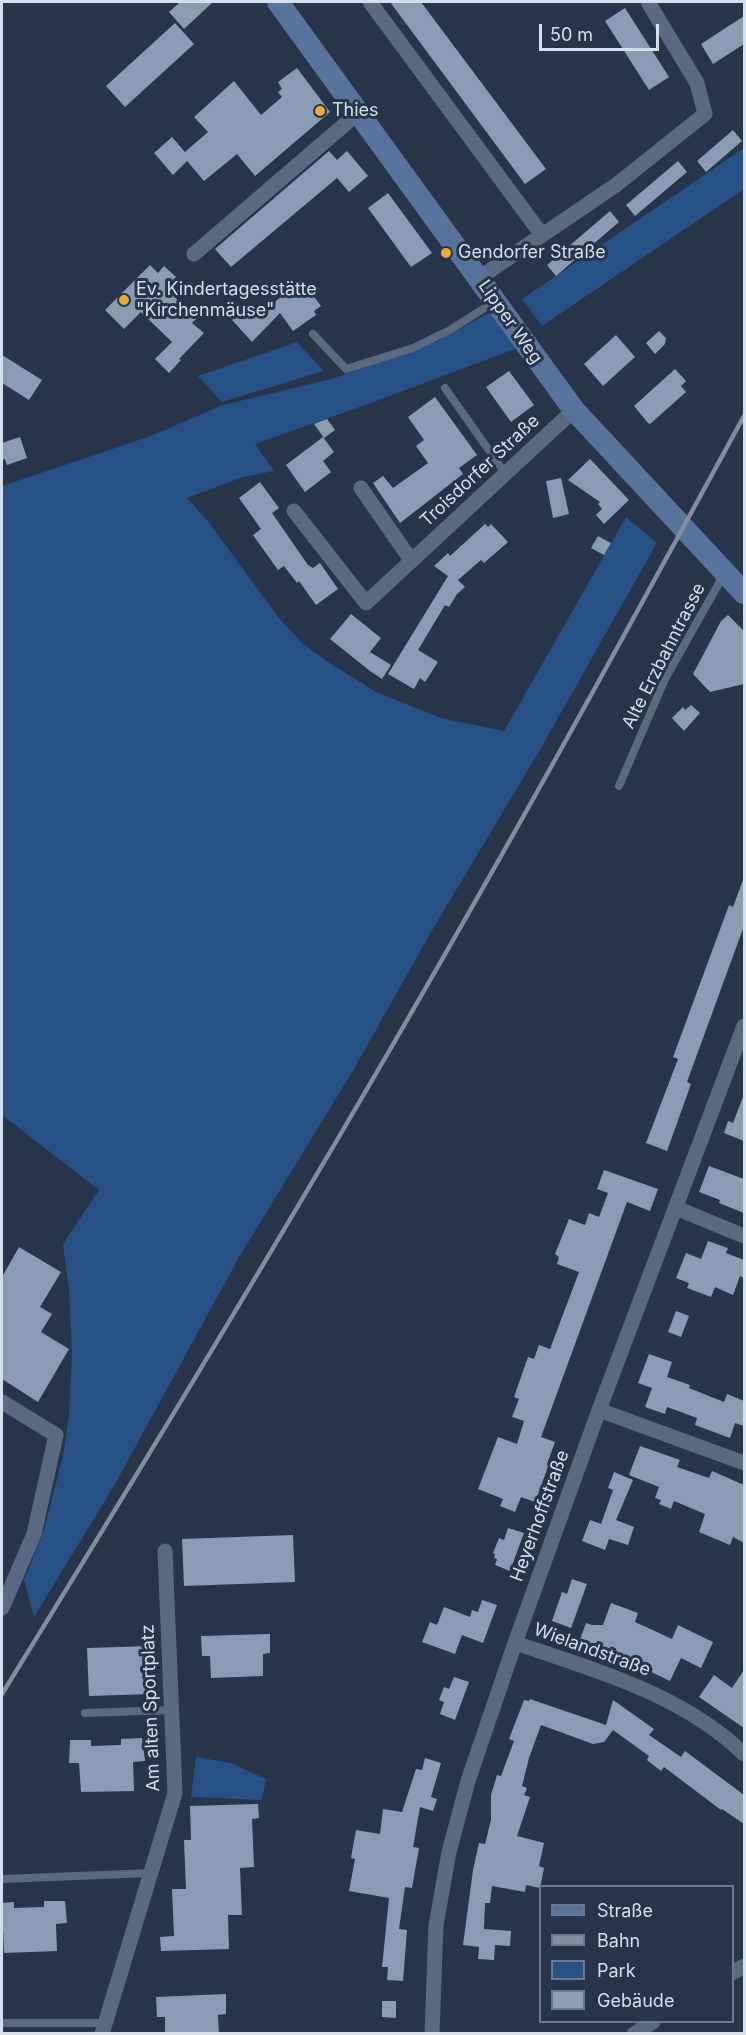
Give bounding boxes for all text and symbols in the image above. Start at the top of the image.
scale bar [542,12,662,50]
text: 50 m [550,24,593,45]
place label: Thies [332,100,379,122]
marker: Thies [313,104,327,118]
place label: Gendorfer Straße [458,242,606,264]
marker: Gendorfer Straße [439,246,453,260]
street label: Lipper Weg [473,276,547,368]
place label: Ev. Kindertagesstätte "Kirchenmäuse" [136,279,317,322]
marker: Ev. Kindertagesstätte "Kirchenmäuse" [117,293,131,307]
street label: Troisdorfer Straße [416,410,544,532]
street label: Alte Erzbahntrasse [618,580,710,732]
street label: Heyerhoffstraße [506,1447,574,1585]
street label: Wielandstraße [531,1619,653,1681]
street label: Am alten Sportplatz [137,1624,165,1792]
legend [539,1885,734,2023]
text: Straße [597,1900,653,1921]
text: Bahn [597,1930,640,1951]
text: Park [597,1960,636,1981]
text: Gebäude [597,1990,674,2011]

